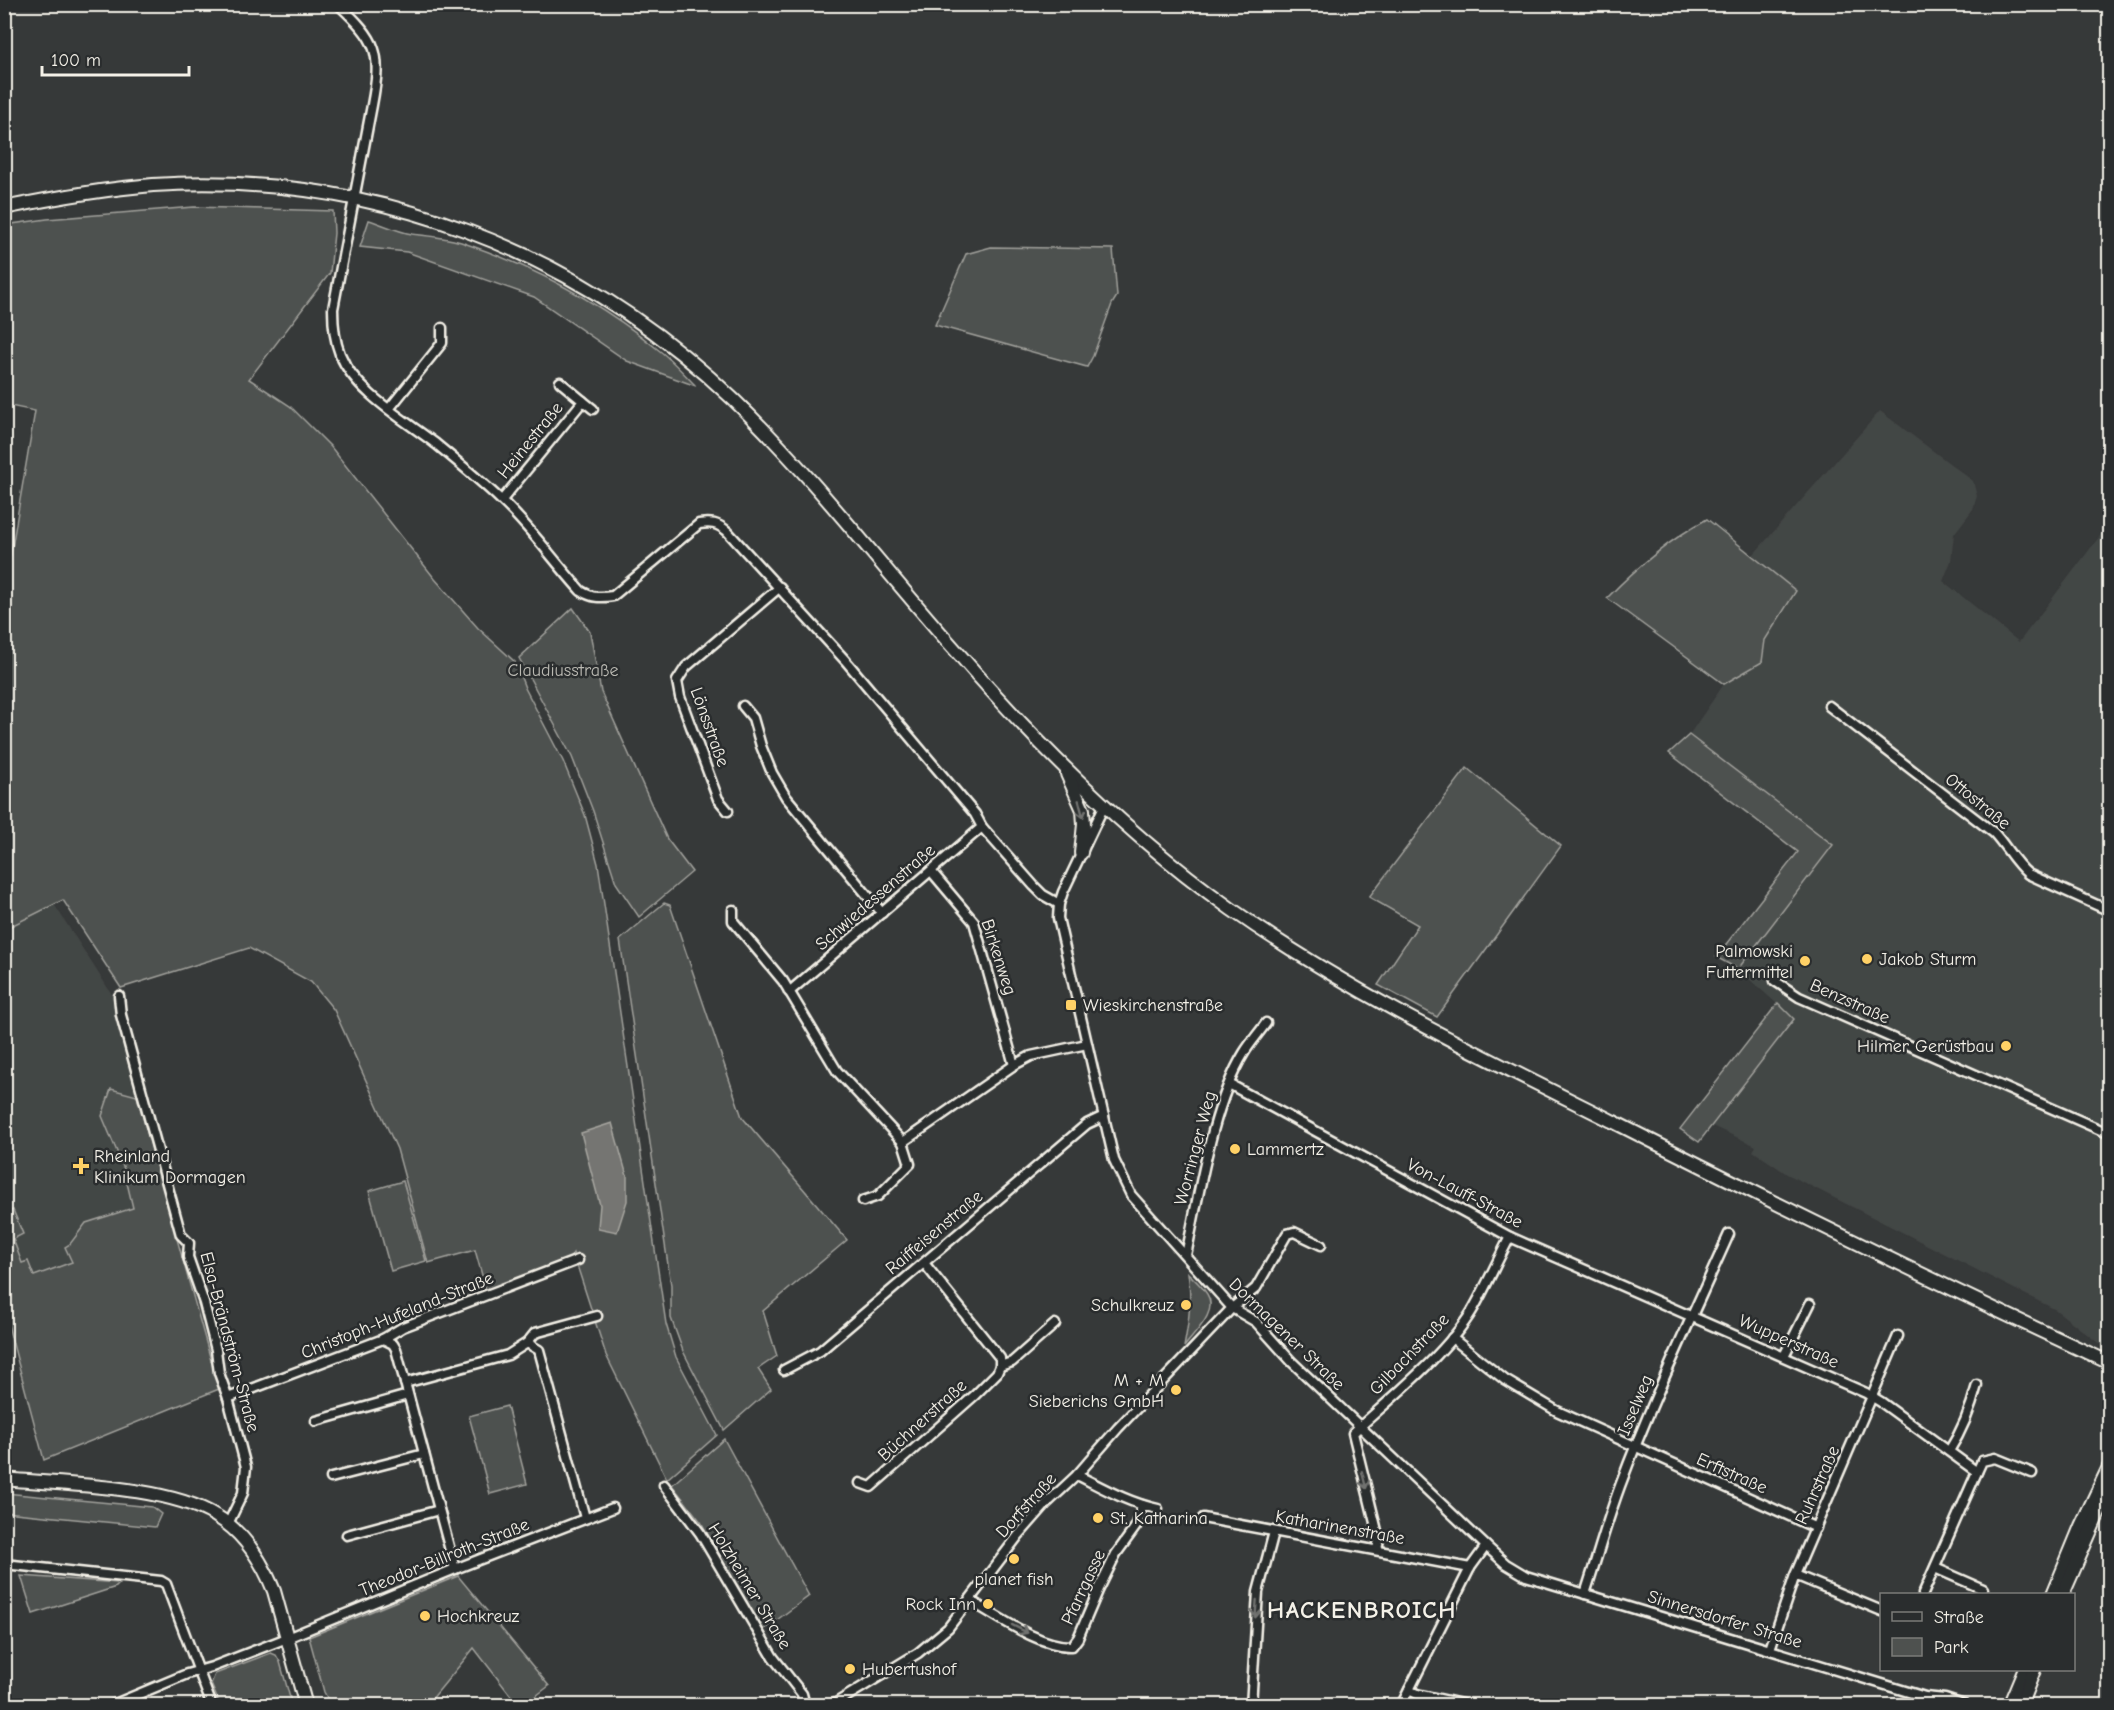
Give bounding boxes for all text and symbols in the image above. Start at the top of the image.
scale bar [42,39,189,77]
text: 100 m [51,50,101,71]
street label: Heinestraße [493,398,568,483]
park label: Claudiusstraße [507,660,619,681]
street label: Lönsstraße [685,685,734,770]
street label: Ottostraße [1941,769,2015,834]
one-way arrow [1076,799,1087,818]
street label: Schwiedessenstraße [811,840,939,955]
street label: Birkenweg [976,916,1021,998]
place label: Palmowski Futtermittel [1706,941,1793,983]
place label: Jakob Sturm [1879,949,1976,970]
marker: Jakob Sturm [1860,952,1874,966]
marker: Palmowski Futtermittel [1798,954,1812,968]
street label: Benzstraße [1807,975,1893,1028]
place label: Wieskirchenstraße [1083,995,1223,1016]
marker: Wieskirchenstraße [1064,998,1078,1012]
place label: Hilmer Gerüstbau [1857,1036,1994,1057]
marker: Hilmer Gerüstbau [1999,1039,2013,1053]
street label: Worringer Weg [1170,1089,1221,1208]
place label: Lammertz [1247,1139,1324,1160]
marker: Lammertz [1228,1142,1242,1156]
place label: Rheinland Klinikum Dormagen [94,1146,246,1188]
street label: Von-Lauff-Straße [1403,1154,1526,1233]
marker: Rheinland Klinikum Dormagen [72,1157,90,1175]
street label: Raiffeisenstraße [881,1186,987,1279]
street label: Elsa-Brändström-Straße [195,1250,264,1435]
street label: Christoph-Hufeland-Straße [298,1267,496,1364]
street label: Dormagener Straße [1225,1274,1349,1395]
place label: Schulkreuz [1091,1295,1174,1316]
marker: Schulkreuz [1179,1298,1193,1312]
street label: Gilbachstraße [1365,1309,1454,1400]
street label: Wupperstraße [1736,1310,1842,1373]
place label: M + M Sieberichs GmbH [1029,1370,1164,1412]
street label: Isselweg [1613,1372,1658,1439]
street label: Büchnerstraße [874,1375,971,1466]
marker: M + M Sieberichs GmbH [1169,1383,1183,1397]
street label: Ruhrstraße [1791,1443,1844,1528]
street label: Erftstraße [1693,1449,1771,1498]
street label: Dorfstraße [992,1468,1061,1542]
one-way arrow [1359,1470,1371,1489]
street label: Katharinenstraße [1274,1506,1406,1549]
place label: St. Katharina [1110,1508,1208,1529]
marker: St. Katharina [1091,1511,1105,1525]
street label: Theodor-Billroth-Straße [356,1514,532,1601]
street label: Holzheimer Straße [704,1519,796,1653]
street label: Pfarrgasse [1057,1546,1110,1628]
marker: planet fish [1007,1552,1021,1566]
place label: planet fish [974,1569,1054,1590]
street label: Sinnersdorfer Straße [1645,1586,1805,1653]
legend [1880,1593,2075,1671]
place label: Rock Inn [906,1594,976,1615]
district label: HACKENBROICH [1267,1596,1457,1624]
marker: Rock Inn [981,1597,995,1611]
one-way arrow [1251,1598,1262,1618]
place label: Hochkreuz [437,1606,520,1627]
text: Straße [1934,1607,1984,1628]
marker: Hochkreuz [418,1609,432,1623]
one-way arrow [1011,1623,1029,1635]
text: Park [1934,1637,1969,1658]
place label: Hubertushof [862,1659,957,1680]
marker: Hubertushof [843,1662,857,1676]

